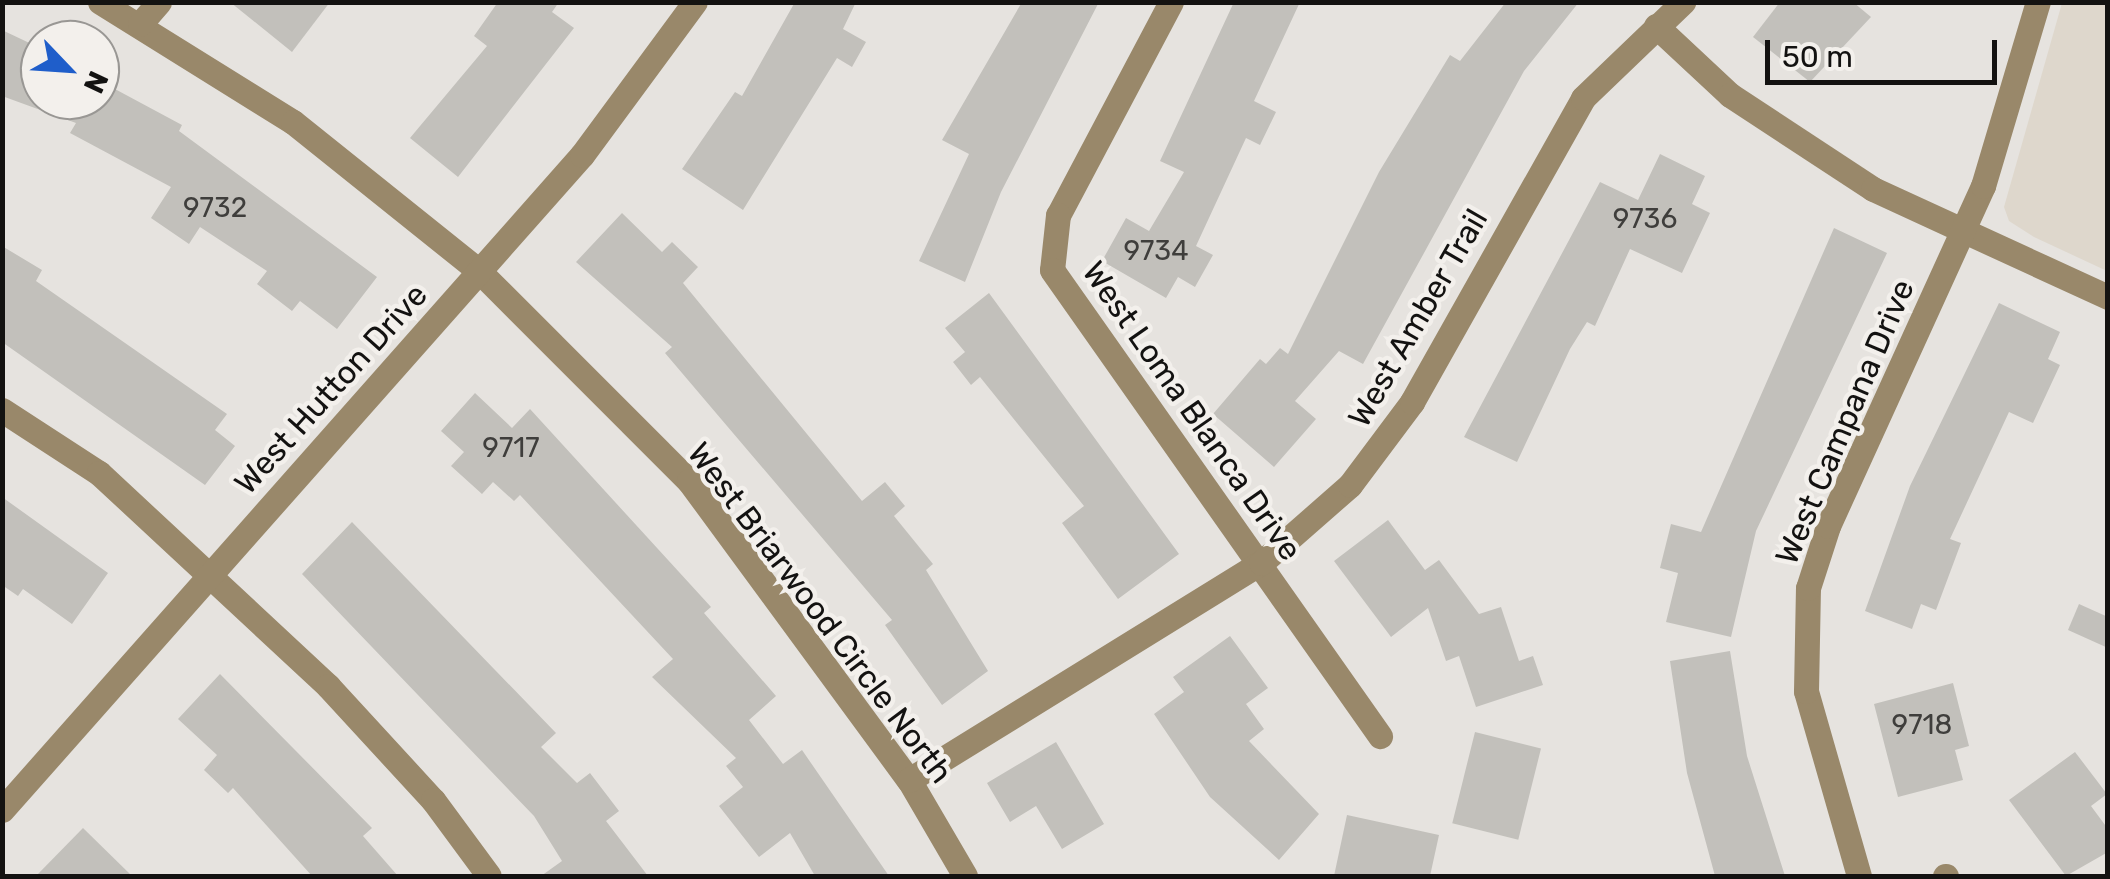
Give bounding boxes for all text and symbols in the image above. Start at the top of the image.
north arrow [20,20,120,120]
scale bar [1770,20,2002,82]
text: 50 m [1782,39,1853,75]
text: N [77,66,115,98]
house number: 9732 [183,191,247,225]
street label: West Amber Trail [1340,201,1496,435]
house number: 9736 [1613,202,1677,236]
house number: 9734 [1123,234,1189,268]
street label: West Loma Blanca Drive [1074,254,1310,568]
street label: West Campana Drive [1768,274,1922,570]
street label: West Hutton Drive [227,276,435,502]
house number: 9717 [482,431,540,465]
street label: West Briarwood Circle North [679,435,961,791]
house number: 9718 [1892,708,1952,742]

